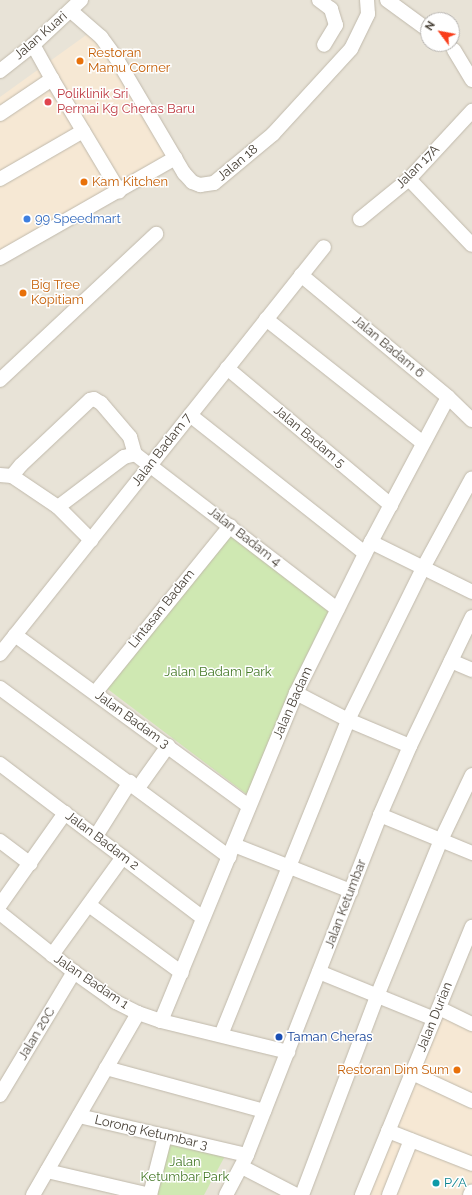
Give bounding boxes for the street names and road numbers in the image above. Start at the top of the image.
street label: Jalan Kuari [11,9,71,63]
street label: Jalan 18 [215,142,261,184]
street label: Jalan 17A [393,142,443,192]
street label: Jalan Badam 6 [349,312,427,382]
street label: Jalan Badam 5 [270,403,348,471]
street label: Jalan Badam 7 [129,411,195,489]
street label: Jalan Badam 4 [205,504,283,570]
street label: Lintasan Badam [126,567,198,651]
street label: Jalan Badam [270,664,316,742]
street label: Jalan Badam 3 [92,688,172,752]
street label: Jalan Badam 2 [62,808,142,874]
street label: Jalan Ketumbar [322,857,370,951]
street label: Jalan Badam 1 [51,951,131,1013]
street label: Jalan Durian [414,980,456,1054]
street label: Jalan 20C [15,1005,59,1063]
street label: Lorong Ketumbar 3 [93,1112,209,1154]

